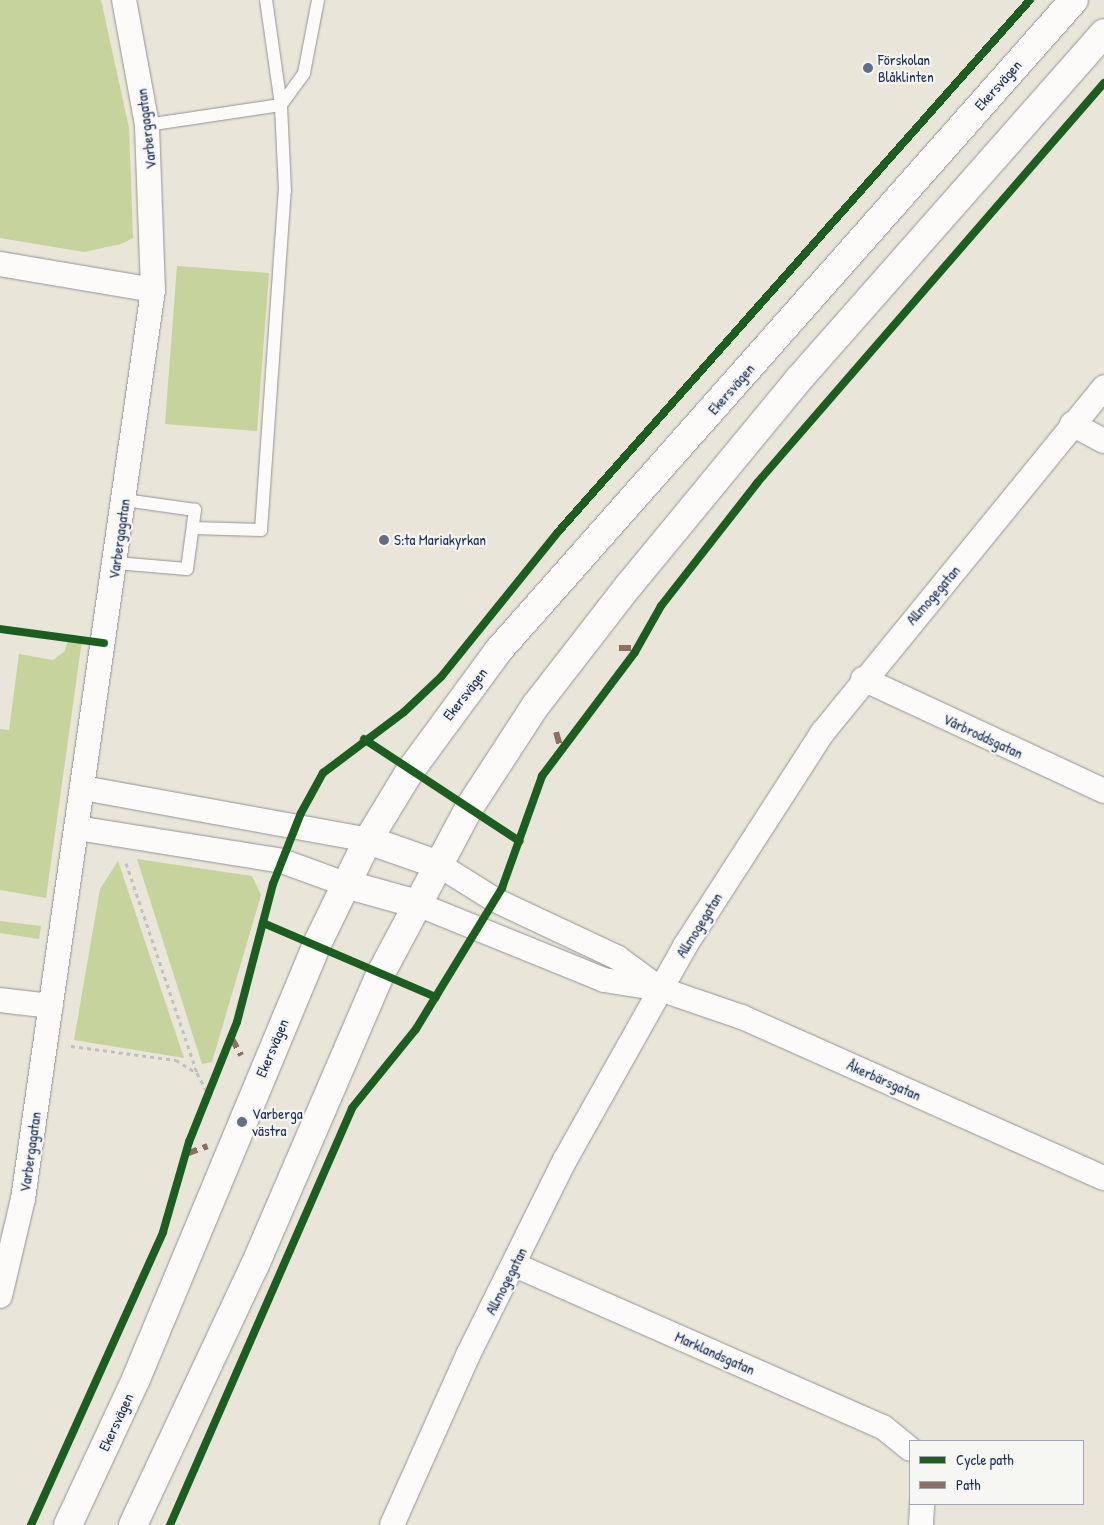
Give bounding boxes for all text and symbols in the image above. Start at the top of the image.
place label: Förskolan Blåklinten [878,50,934,85]
street label: Ekersvägen [971,56,1025,114]
marker: Förskolan Blåklinten [862,62,874,74]
street label: Varbergagatan [132,88,160,170]
street label: Ekersvägen [704,360,758,418]
street label: Varbergagatan [104,498,134,580]
place label: S:ta Mariakyrkan [394,531,486,549]
marker: S:ta Mariakyrkan [378,534,390,546]
street label: Allmogegatan [902,562,964,628]
street label: Ekersvägen [439,664,491,724]
street label: Vårbroddsgatan [940,710,1026,762]
street label: Allmogegatan [672,889,726,961]
street label: Ekersvägen [252,1016,292,1080]
street label: Åkerbärsgatan [844,1056,924,1104]
place label: Varberga västra [252,1104,303,1139]
street label: Varbergagatan [15,1111,45,1193]
marker: Varberga västra [236,1116,248,1128]
street label: Allmogegatan [481,1244,531,1318]
street label: Marklandsgatan [672,1327,758,1379]
street label: Ekersvägen [95,1390,137,1454]
legend [909,1440,1084,1505]
text: Cycle path [956,1449,1014,1470]
text: Path [956,1474,981,1495]

